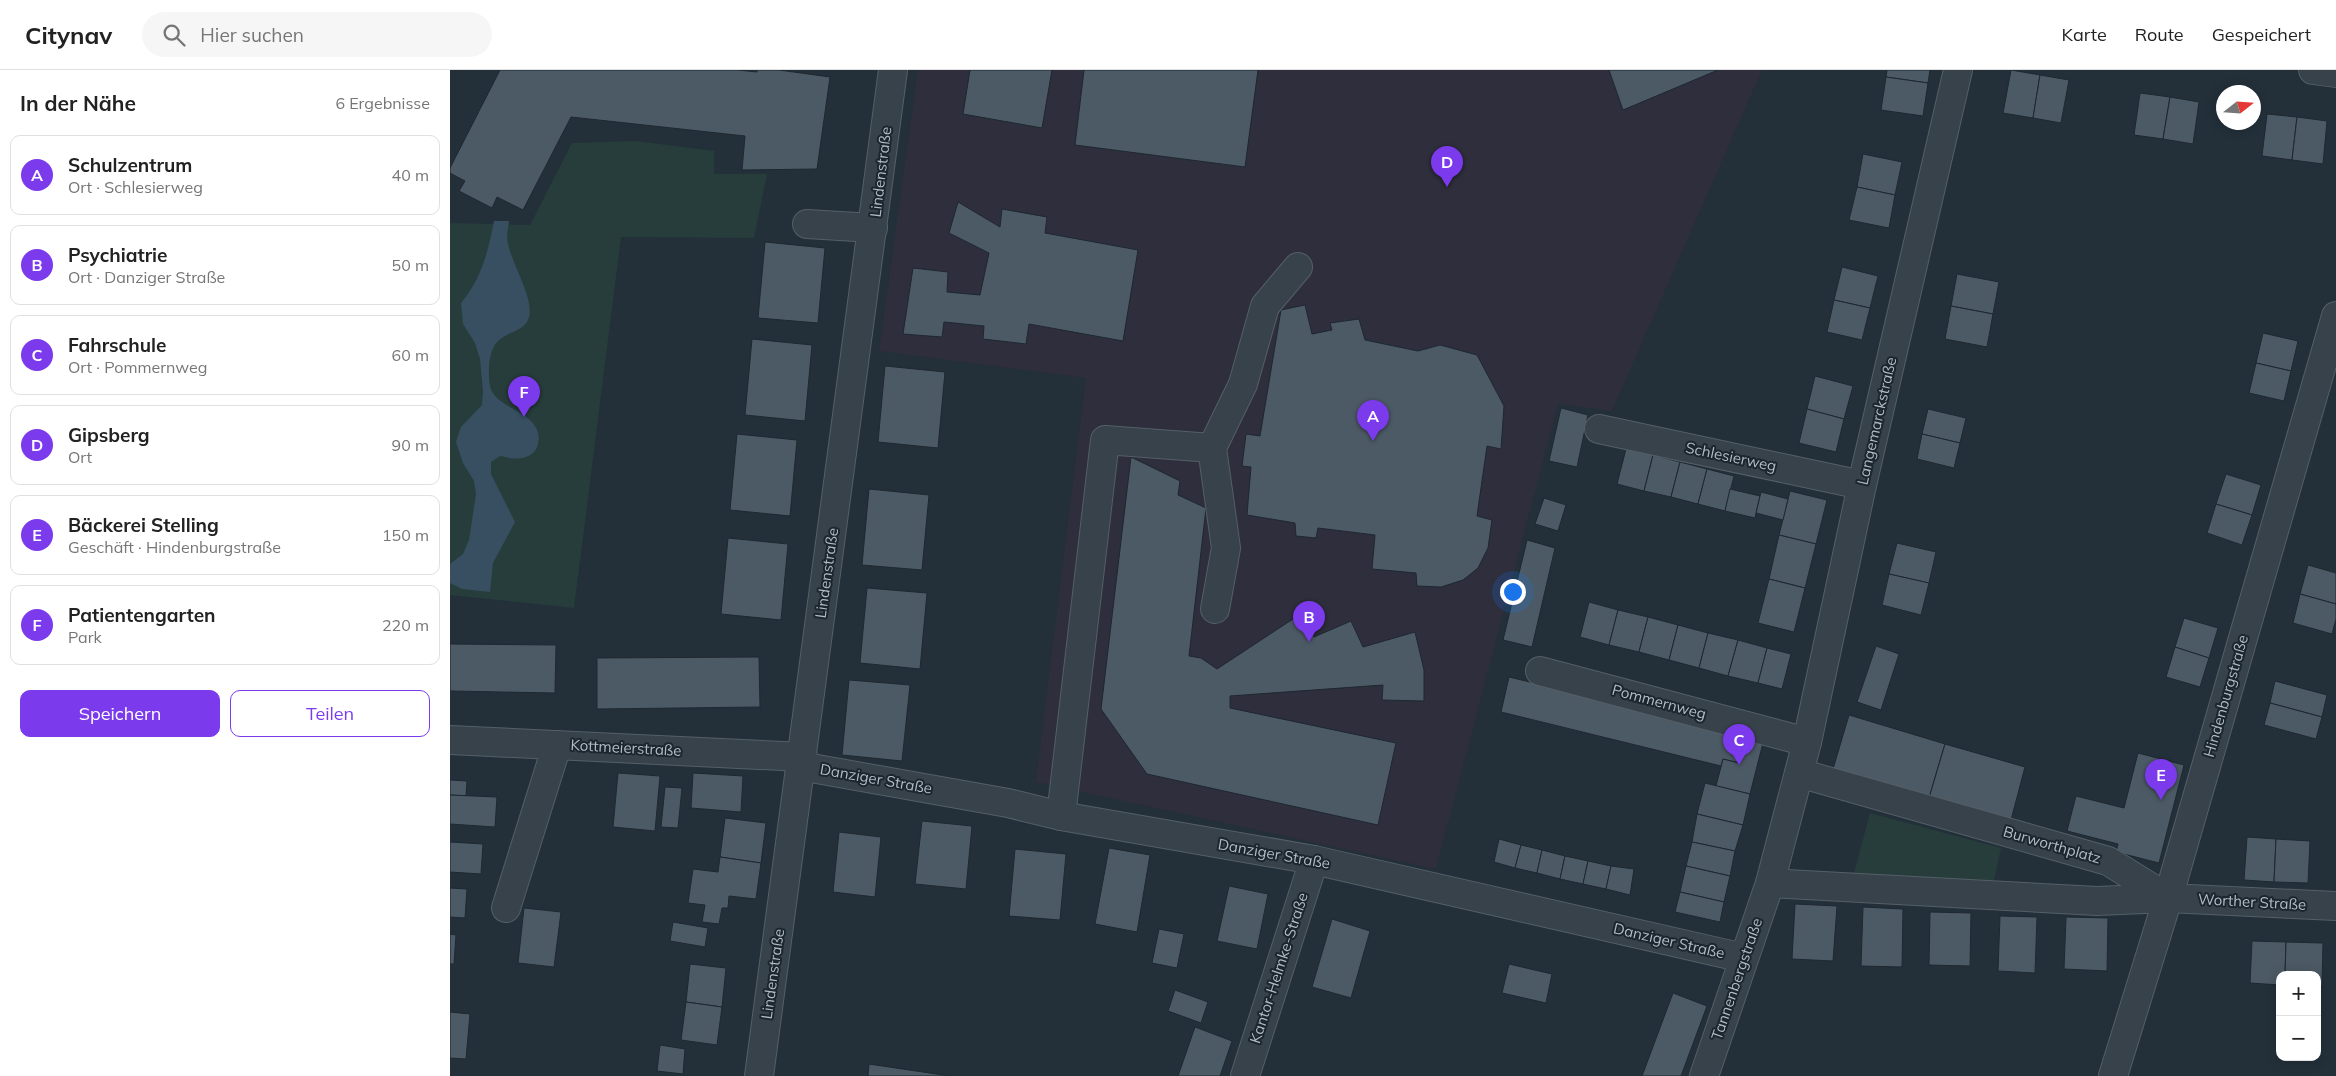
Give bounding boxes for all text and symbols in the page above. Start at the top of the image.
search box [142,12,492,57]
text: Citynav [25,20,112,50]
icon: search [160,21,188,49]
text: Hier suchen [200,23,304,47]
text: Karte [2062,23,2107,46]
text: Route [2135,23,2184,46]
text: Gespeichert [2212,23,2311,46]
north arrow [2216,85,2261,130]
text: In der Nähe [20,90,136,116]
text: 6 Ergebnisse [335,93,430,113]
street label: Lindenstraße [866,126,895,218]
pin: D [1431,146,1463,187]
text: Schulzentrum [68,153,192,177]
text: A [31,165,43,185]
text: 40 m [392,165,429,185]
text: Ort · Schlesierweg [68,177,203,197]
text: Psychiatrie [68,243,167,267]
text: B [31,255,43,275]
text: 50 m [392,255,429,275]
text: Ort · Danziger Straße [68,267,225,287]
text: Fahrschule [68,333,166,357]
text: C [32,345,42,365]
text: 60 m [392,345,429,365]
street label: Langemarckstraße [1853,355,1900,487]
text: Ort · Pommernweg [68,357,207,377]
pin: F [508,376,540,417]
pin: A [1357,400,1389,441]
text: Gipsberg [68,423,150,447]
text: D [31,435,43,455]
text: 90 m [392,435,429,455]
street label: Schlesierweg [1684,438,1778,475]
text: Ort [68,447,92,467]
text: Bäckerei Stelling [68,513,219,537]
text: E [32,525,42,545]
text: 150 m [382,525,429,545]
street label: Lindenstraße [811,526,842,619]
text: Geschäft · Hindenburgstraße [68,537,281,557]
your location [1500,579,1526,605]
pin: B [1293,601,1325,642]
text: Patientengarten [68,603,216,627]
text: F [32,615,42,635]
text: 220 m [382,615,429,635]
text: Park [68,627,102,647]
street label: Hindenburgstraße [2199,632,2252,759]
street label: Pommernweg [1610,680,1708,723]
button: Speichern [20,690,220,737]
button: Teilen [230,690,430,737]
pin: C [1723,724,1755,765]
street label: Kottmeierstraße [570,735,682,760]
street label: Danziger Straße [819,759,934,798]
pin: E [2145,759,2177,800]
street label: Burworthplatz [2001,822,2103,868]
street label: Danziger Straße [1217,834,1332,873]
street label: Worther Straße [2197,889,2307,914]
street label: Kantor-Helmke-Straße [1245,890,1312,1046]
street label: Tannenbergstraße [1707,915,1766,1042]
street label: Danziger Straße [1612,918,1727,963]
street label: Lindenstraße [757,927,788,1020]
map controls [2276,971,2321,1061]
button: + [2276,971,2321,1016]
button: − [2276,1016,2321,1061]

